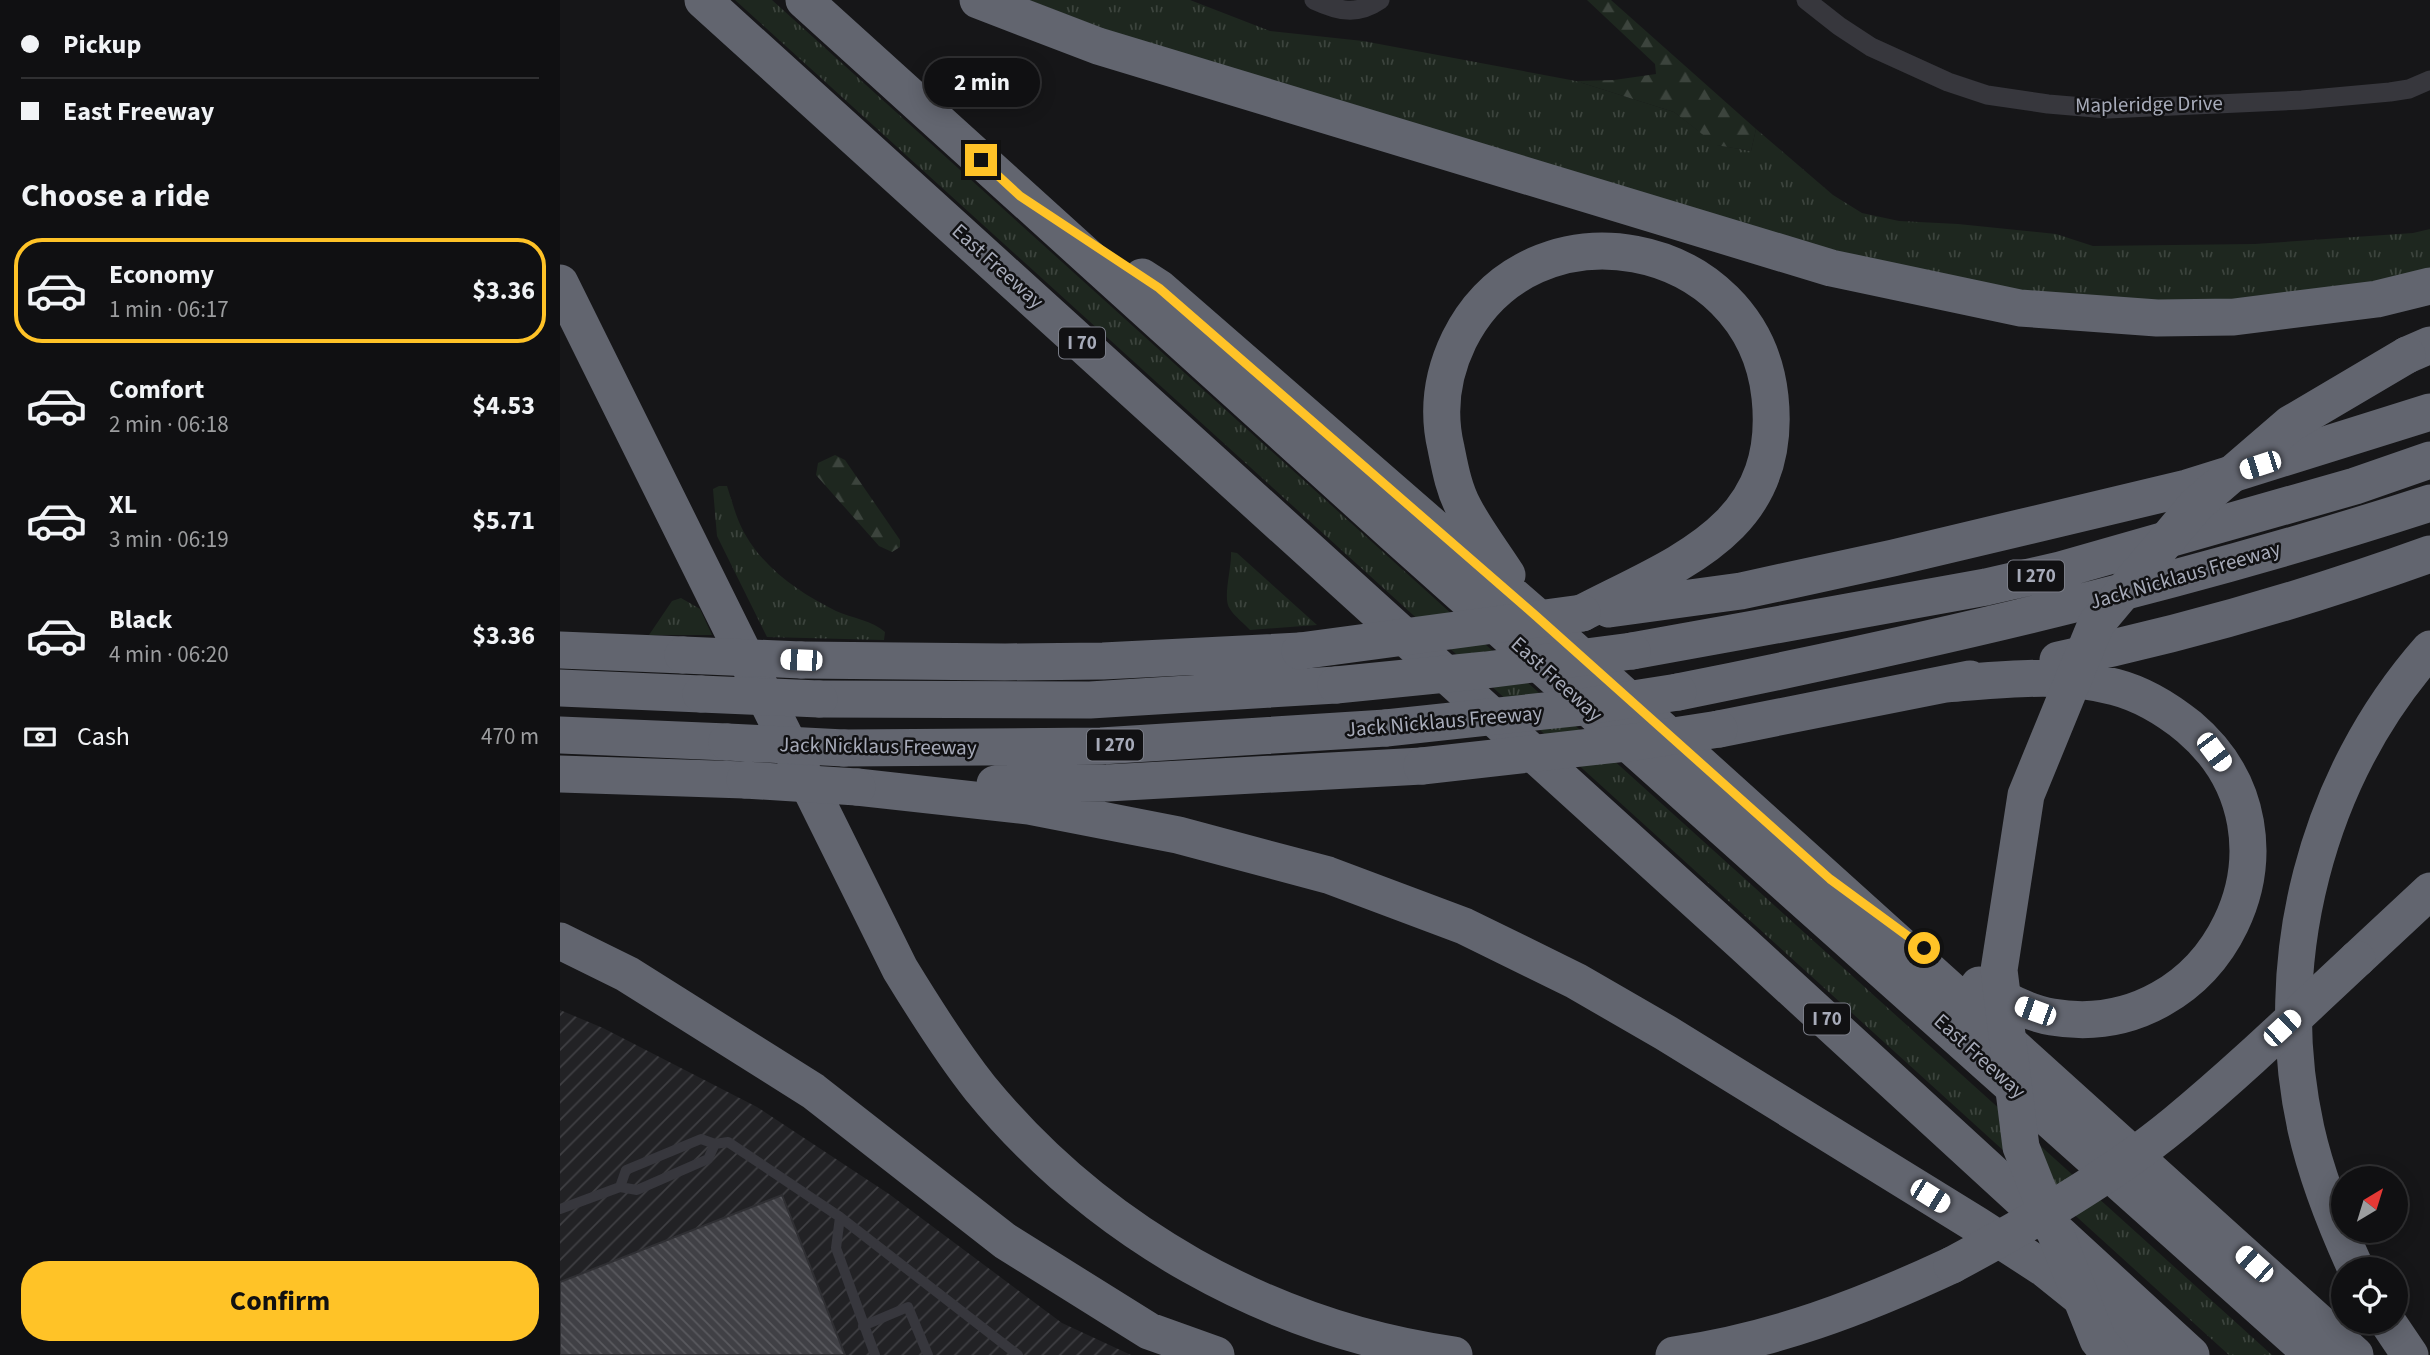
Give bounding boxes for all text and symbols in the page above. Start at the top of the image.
text: Pickup [63,26,141,63]
callout: 2 min [923,58,1039,108]
text: 2 min [954,66,1010,99]
street label: Mapleridge Drive [2075,88,2223,120]
text: East Freeway [63,93,214,130]
route end [965,144,997,176]
text: Choose a ride [21,173,210,219]
street label: East Freeway [945,217,1051,316]
text: Economy [109,256,214,293]
icon: car [25,259,88,322]
text: $3.36 [472,272,535,309]
text: 1 min · 06:17 [109,293,229,326]
road number: I 70 [1059,328,1105,358]
text: Comfort [109,371,204,408]
icon: car [25,374,88,437]
text: $4.53 [472,387,535,424]
text: 2 min · 06:18 [109,408,229,441]
car [2237,449,2284,481]
text: XL [109,486,137,523]
icon: car [25,489,88,552]
text: $5.71 [472,502,535,539]
text: 3 min · 06:19 [109,523,229,556]
street label: Jack Nicklaus Freeway [2086,533,2284,617]
road number: I 270 [2008,561,2064,592]
text: Black [109,601,172,638]
icon: car [25,604,88,667]
text: $3.36 [472,617,535,654]
street label: East Freeway [1504,630,1610,729]
text: 4 min · 06:20 [109,638,229,671]
car [780,649,823,671]
street label: Jack Nicklaus Freeway [1344,697,1544,745]
icon: cash [21,718,59,756]
text: Cash [77,718,130,755]
text: 470 m [481,720,539,753]
street label: Jack Nicklaus Freeway [779,729,977,763]
car [2193,729,2236,775]
road number: I 270 [1087,730,1143,760]
route start [1908,932,1940,964]
car [2012,994,2059,1028]
road number: I 70 [1804,1004,1850,1035]
car [2260,1006,2305,1050]
street label: East Freeway [1927,1007,2033,1106]
north arrow [2331,1166,2408,1242]
map controls [2331,1166,2408,1334]
car [1907,1176,1954,1216]
car [2232,1242,2277,1286]
button: locate [2331,1257,2408,1334]
button: Confirm [21,1261,539,1341]

